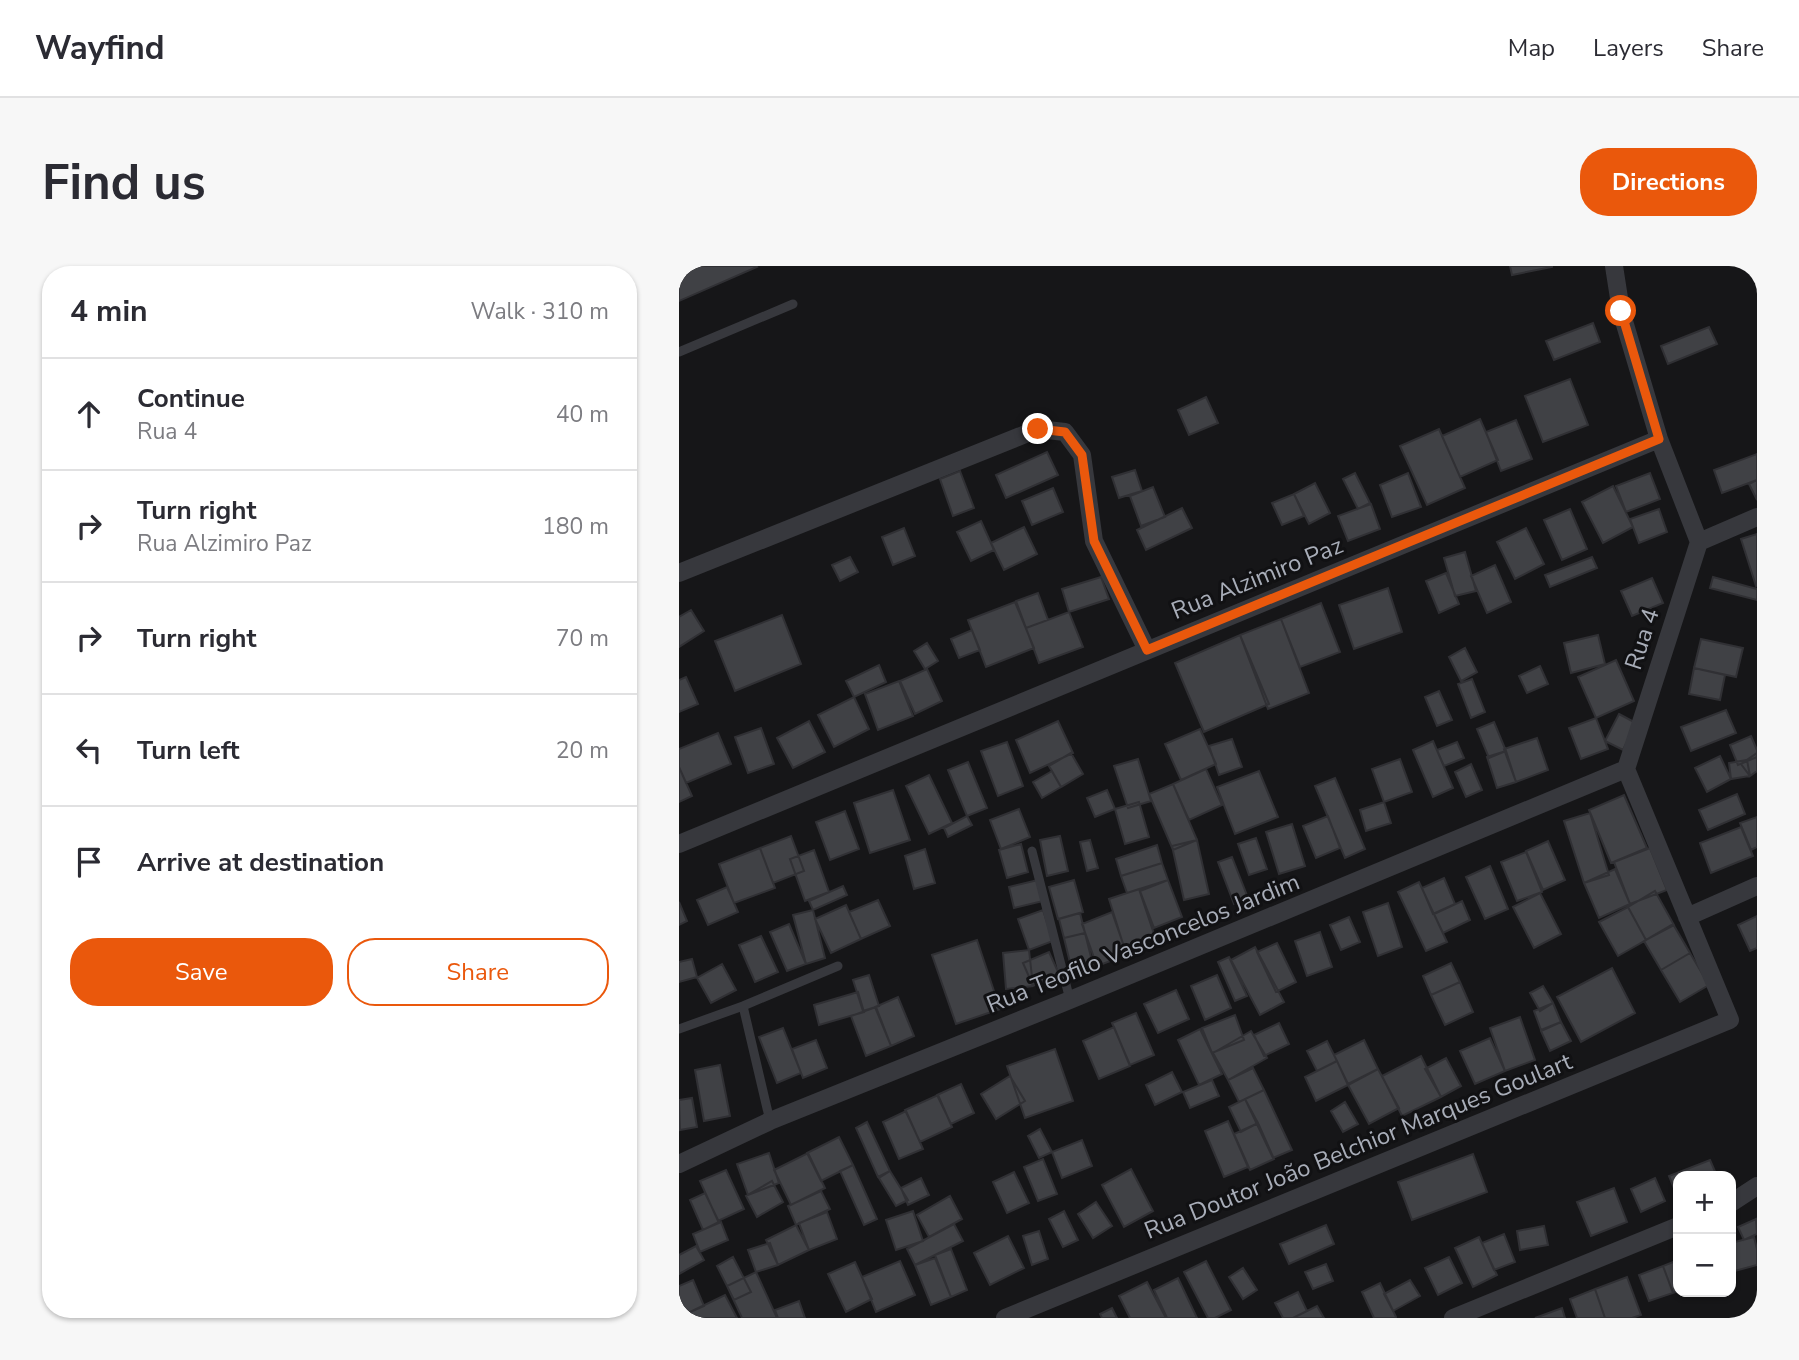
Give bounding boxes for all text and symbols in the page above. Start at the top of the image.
text: Wayfind [35,26,165,71]
text: Map [1508,32,1555,64]
text: Layers [1593,32,1664,64]
text: Share [1702,32,1764,64]
button: Directions [1580,148,1757,216]
text: Find us [42,149,206,216]
text: 4 min [70,291,148,332]
route start [1605,295,1636,326]
text: Walk · 310 m [470,296,609,327]
text: Continue [137,381,245,416]
icon: ahead [70,395,108,433]
text: 40 m [556,399,609,430]
route end [1022,413,1053,444]
text: Rua 4 [137,416,197,447]
text: Turn right [137,493,256,528]
icon: right [70,507,108,545]
text: 180 m [542,511,609,542]
text: Rua Alzimiro Paz [137,528,312,559]
street label: Rua Alzimiro Paz [1167,529,1347,627]
street label: Rua 4 [1617,604,1667,674]
icon: right [70,619,108,657]
text: Turn right [137,621,256,656]
text: 70 m [556,623,609,654]
icon: left [70,731,108,769]
text: Turn left [137,733,240,768]
text: 20 m [556,735,609,766]
icon: arrive [70,843,108,881]
text: Arrive at destination [137,845,384,880]
street label: Rua Teofilo Vasconcelos Jardim [982,865,1304,1021]
button: Save [70,938,333,1006]
button: Share [347,938,609,1006]
street label: Rua Doutor João Belchior Marques Goulart [1139,1045,1577,1247]
map controls [1673,1171,1736,1297]
button: + [1673,1171,1736,1234]
button: − [1673,1234,1736,1297]

